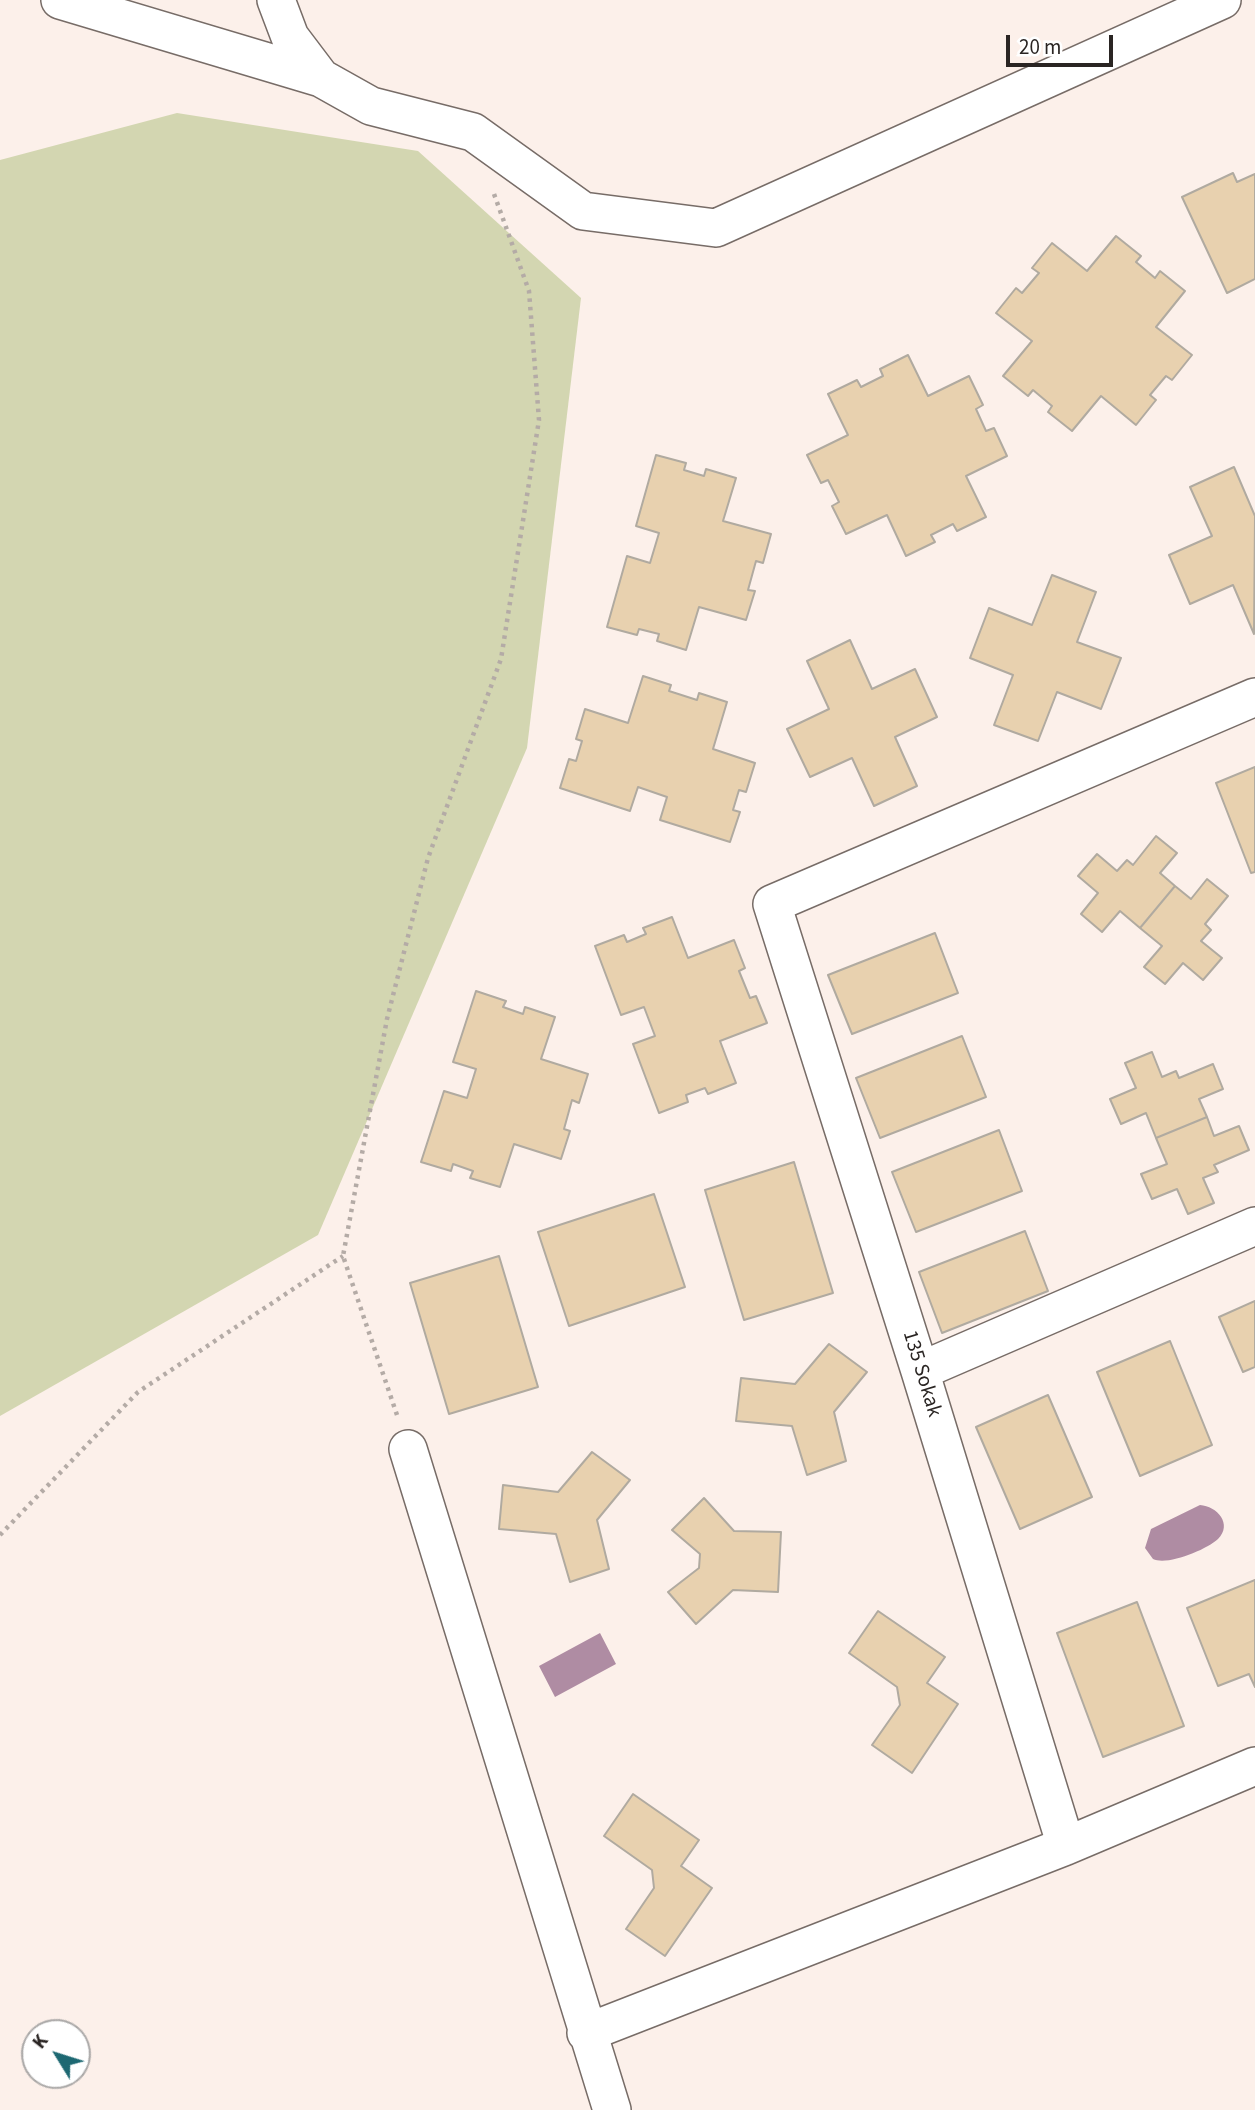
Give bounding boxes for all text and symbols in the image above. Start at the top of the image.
scale bar [1010,21,1117,65]
text: 20 m [1019,32,1061,62]
street label: 135 Sokak [896,1328,946,1420]
north arrow [21,2019,91,2089]
text: K [26,2029,55,2055]

